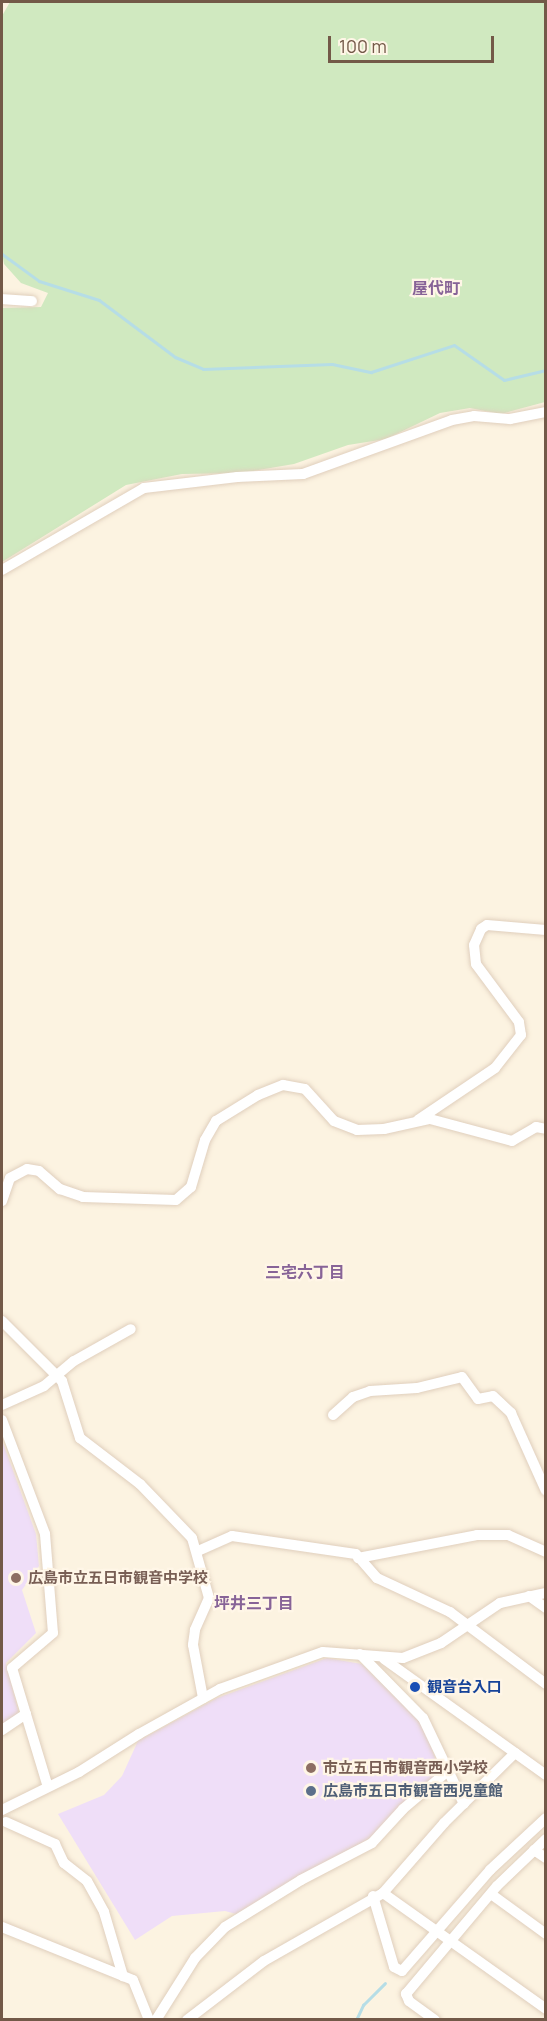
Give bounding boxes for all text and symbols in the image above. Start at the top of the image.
scale bar [331,24,498,62]
text: 100 m [339,34,387,58]
district label: 屋代町 [412,278,460,298]
district label: 三宅六丁目 [265,1262,345,1282]
place label: 広島市立五日市観音中学校 [28,1569,208,1587]
marker: 広島市立五日市観音中学校 [9,1571,23,1585]
district label: 坪井三丁目 [214,1593,294,1613]
place label: 観音台入口 [427,1678,502,1696]
marker: 観音台入口 [408,1680,422,1694]
place label: 市立五日市観音西小学校 [323,1759,488,1777]
marker: 市立五日市観音西小学校 [304,1761,318,1775]
place label: 広島市五日市観音西児童館 [323,1782,503,1800]
marker: 広島市五日市観音西児童館 [304,1784,318,1798]

